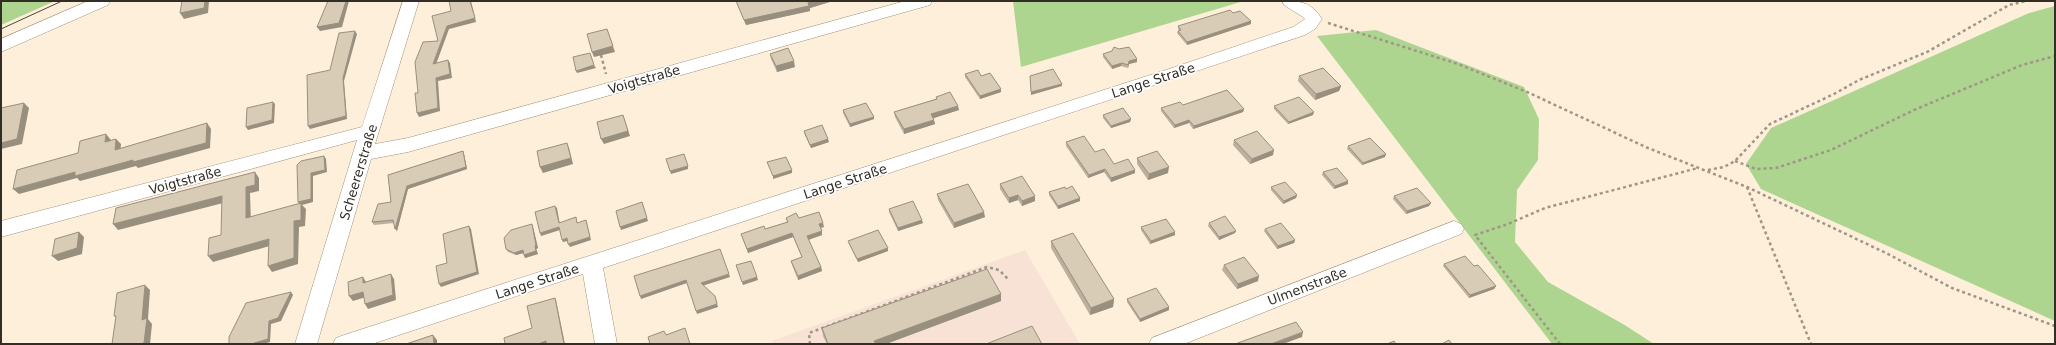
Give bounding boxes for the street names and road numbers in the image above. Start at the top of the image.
street label: Lange Straße [1110,60,1197,101]
street label: Voigtstraße [606,62,682,97]
street label: Scheererstraße [337,122,380,222]
street label: Lange Straße [802,161,889,202]
street label: Voigtstraße [147,164,223,197]
street label: Lange Straße [494,261,581,302]
street label: Ulmenstraße [1266,265,1349,308]

